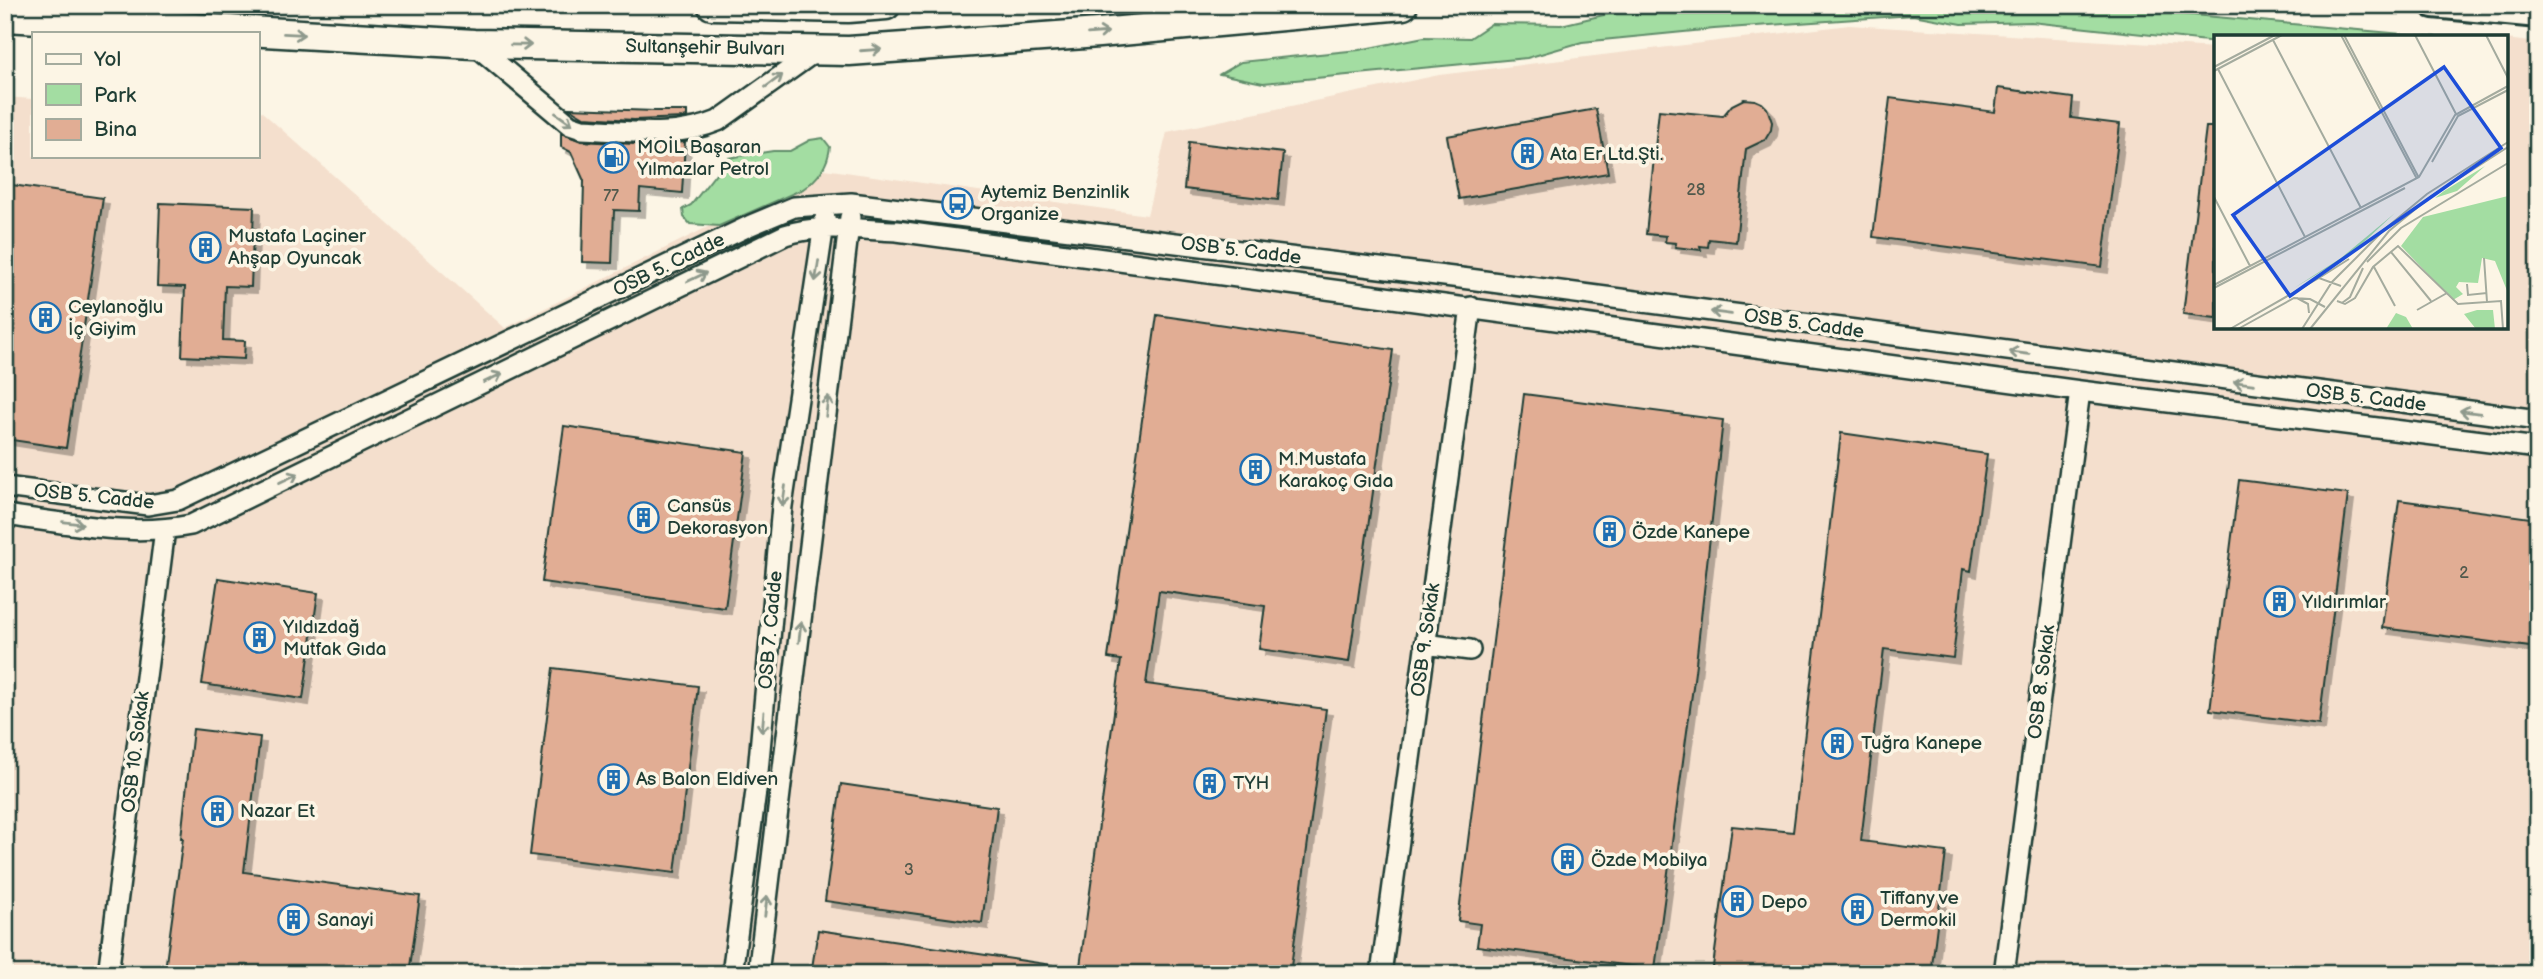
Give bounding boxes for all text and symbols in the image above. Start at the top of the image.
one-way arrow [1086,26,1108,39]
one-way arrow [282,28,304,41]
legend [32,32,259,158]
street label: Sultanşehir Bulvarı [625,35,785,61]
inset map [2214,35,2508,329]
one-way arrow [509,38,532,52]
one-way arrow [859,43,881,56]
text: Yol [93,47,121,72]
one-way arrow [764,74,783,89]
text: Park [94,83,137,108]
one-way arrow [554,112,573,126]
text: Bina [94,117,137,142]
place label: MOİL Başaran Yılmazlar Petrol [636,136,769,181]
building icon: Ata Er Ltd.Şti. [1510,137,1544,171]
fuel station icon: MOİL Başaran Yılmazlar Petrol [597,141,631,175]
place label: Ata Er Ltd.Şti. [1550,143,1664,166]
place label: Aytemiz Benzinlik Organize [981,181,1130,226]
house number: 28 [1687,181,1705,200]
bus stop icon: Aytemiz Benzinlik Organize [941,186,975,220]
house number: 77 [603,187,619,206]
place label: Mustafa Laçiner Ahşap Oyuncak [228,225,367,270]
street label: OSB 5. Cadde [610,228,728,302]
building icon: Mustafa Laçiner Ahşap Oyuncak [188,230,222,264]
street label: OSB 5. Cadde [1180,232,1302,270]
one-way arrow [811,259,824,282]
one-way arrow [686,270,707,284]
place label: Ceylanoğlu İç Giyim [68,296,163,341]
building icon: Ceylanoğlu İç Giyim [28,301,62,335]
street label: OSB 5. Cadde [1742,304,1866,344]
one-way arrow [1710,306,1732,319]
one-way arrow [2008,346,2031,359]
one-way arrow [482,370,503,384]
one-way arrow [2234,376,2256,389]
street label: OSB 5. Cadde [2305,379,2427,417]
one-way arrow [821,395,834,418]
one-way arrow [2459,405,2482,418]
place label: M.Mustafa Karakoç Gıda [1278,448,1393,493]
building icon: M.Mustafa Karakoç Gıda [1238,453,1272,487]
one-way arrow [278,471,299,485]
street label: OSB 5. Cadde [33,479,155,515]
one-way arrow [777,484,790,507]
place label: Cansüs Dekorasyon [667,495,768,540]
building icon: Cansüs Dekorasyon [627,500,661,534]
building icon: Özde Kanepe [1592,515,1626,549]
one-way arrow [61,517,84,530]
place label: Özde Kanepe [1632,521,1750,544]
house number: 2 [2459,564,2469,583]
street label: OSB 7. Cadde [754,570,788,690]
street label: OSB 9. Sokak [1407,581,1445,698]
building icon: Yıldırımlar [2262,585,2296,619]
place label: Yıldırımlar [2301,591,2387,614]
place label: Yıldızdağ Mutfak Gıda [282,616,387,661]
building icon: Yıldızdağ Mutfak Gıda [243,621,277,655]
one-way arrow [793,621,806,643]
street label: OSB 8. Sokak [2024,623,2060,740]
street label: OSB 10. Sokak [117,689,155,814]
one-way arrow [756,710,769,733]
building icon: Tuğra Kanepe [1821,726,1855,760]
place label: Tuğra Kanepe [1861,732,1982,755]
building icon: As Balon Eldiven [596,762,630,796]
building icon: TYH [1193,766,1227,800]
place label: As Balon Eldiven [636,768,778,791]
place label: TYH [1233,772,1269,795]
building icon: Nazar Et [200,794,234,828]
place label: Nazar Et [240,800,315,823]
building icon: Özde Mobilya [1551,843,1585,877]
place label: Özde Mobilya [1591,849,1707,872]
house number: 3 [904,861,914,880]
building icon: Depo [1721,885,1755,919]
place label: Tiffany ve Dermokil [1880,887,1959,932]
place label: Depo [1761,891,1808,914]
building icon: Tiffany ve Dermokil [1840,892,1874,926]
one-way arrow [760,895,773,918]
building icon: Sanayi [277,903,311,937]
place label: Sanayi [317,909,374,932]

